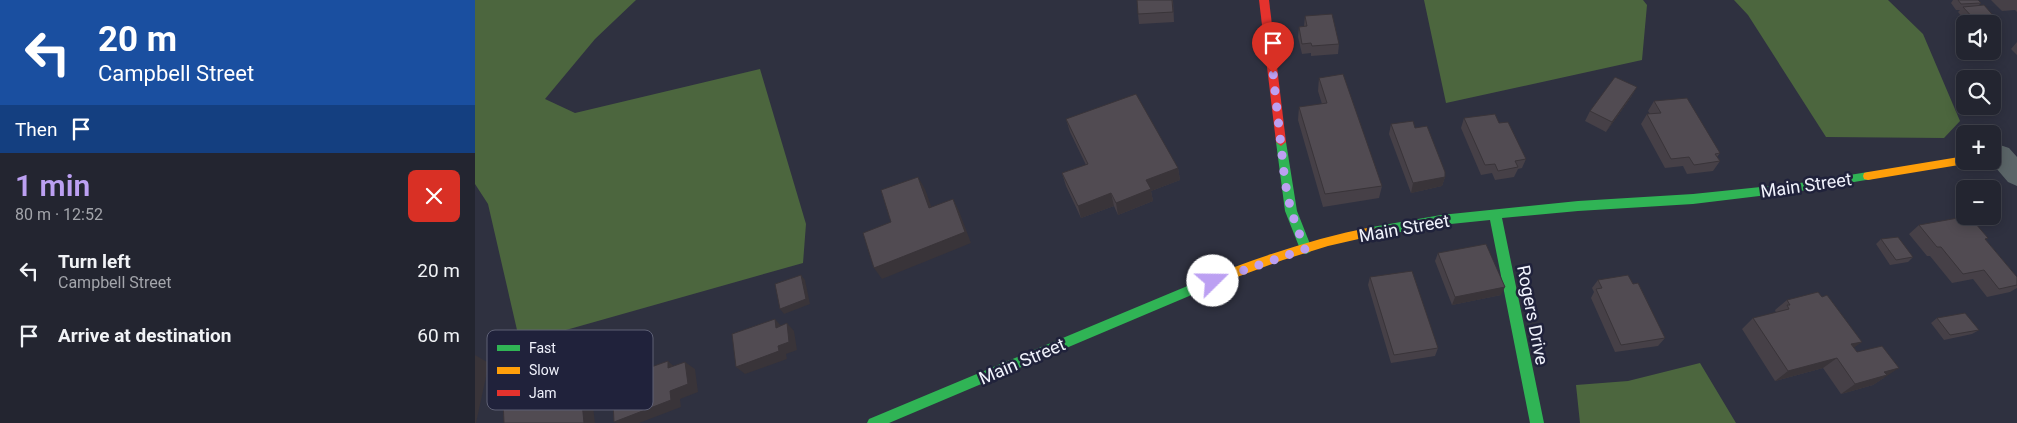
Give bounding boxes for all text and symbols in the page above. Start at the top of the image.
map controls [1956,15,2001,225]
button: sound [1956,15,2001,60]
text: 20 m [98,19,177,60]
icon: left [15,20,80,85]
pin [1252,22,1294,73]
icon: arrive [1259,29,1287,57]
text: Campbell Street [98,61,254,86]
button: search [1956,70,2001,115]
icon: arrive [67,115,95,143]
text: Then [15,118,57,141]
button: + [1956,125,2001,170]
text: 1 min [15,168,90,203]
street label: Main Street [1759,168,1853,202]
button: close [408,170,460,222]
button: − [1956,180,2001,225]
text: 80 m · 12:52 [15,205,103,224]
street label: Main Street [1357,210,1451,246]
text: Turn left [58,250,131,273]
position arrow [1186,254,1238,306]
icon: left [15,257,43,285]
text: 20 m [417,259,460,282]
street label: Rogers Drive [1513,263,1553,367]
text: Campbell Street [58,273,172,292]
icon: arrive [15,322,43,350]
text: Arrive at destination [58,324,231,347]
text: 60 m [417,324,460,347]
legend [487,330,653,410]
street label: Main Street [976,333,1068,389]
text: Fast [529,340,556,356]
text: Slow [529,362,560,378]
text: Jam [529,385,557,401]

